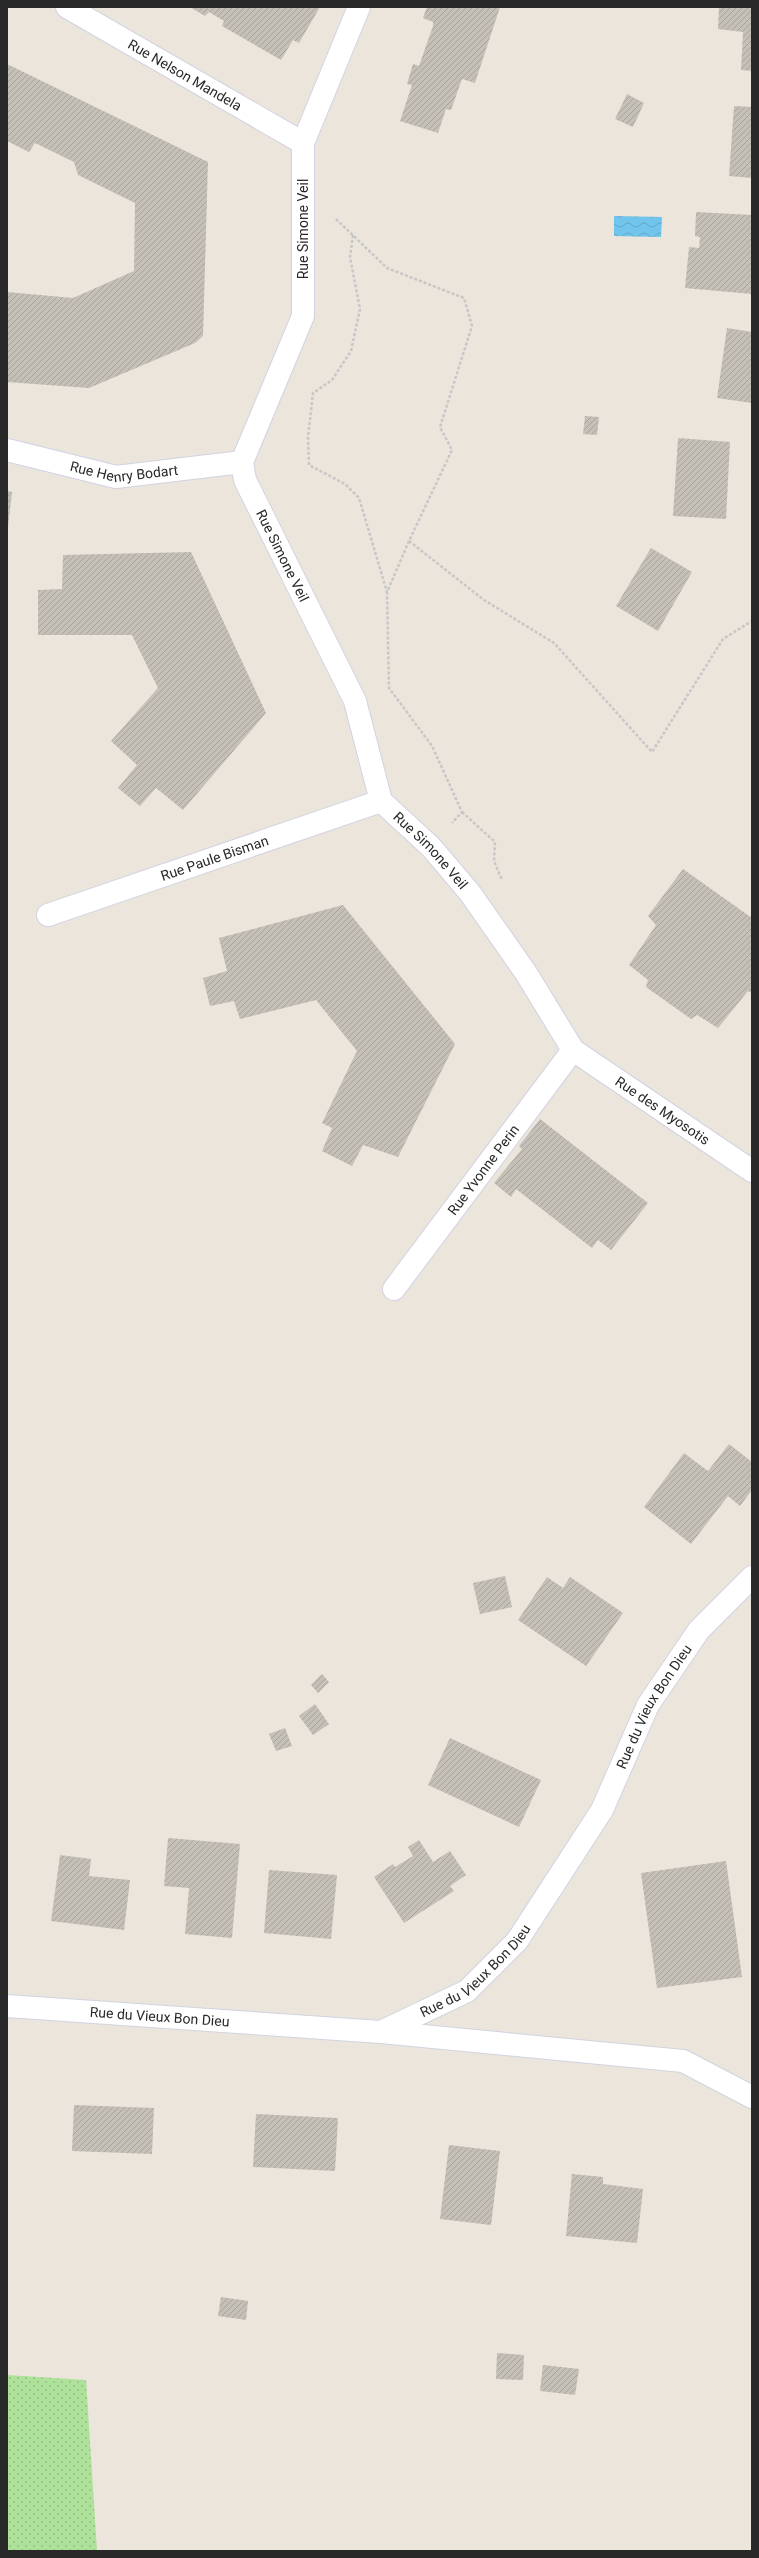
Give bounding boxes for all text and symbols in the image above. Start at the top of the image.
street label: Rue Nelson Mandela [125,36,245,114]
street label: Rue Simone Veil [295,179,311,279]
street label: Rue Henry Bodart [68,458,179,485]
street label: Rue Simone Veil [253,507,312,604]
street label: Rue Simone Veil [390,809,471,892]
street label: Rue Paule Bisman [159,832,270,884]
street label: Rue des Myosotis [612,1073,713,1148]
street label: Rue Yvonne Perin [444,1121,522,1218]
street label: Rue du Vieux Bon Dieu [613,1642,695,1771]
street label: Rue du Vieux Bon Dieu [417,1921,534,2020]
street label: Rue du Vieux Bon Dieu [89,2004,230,2029]

